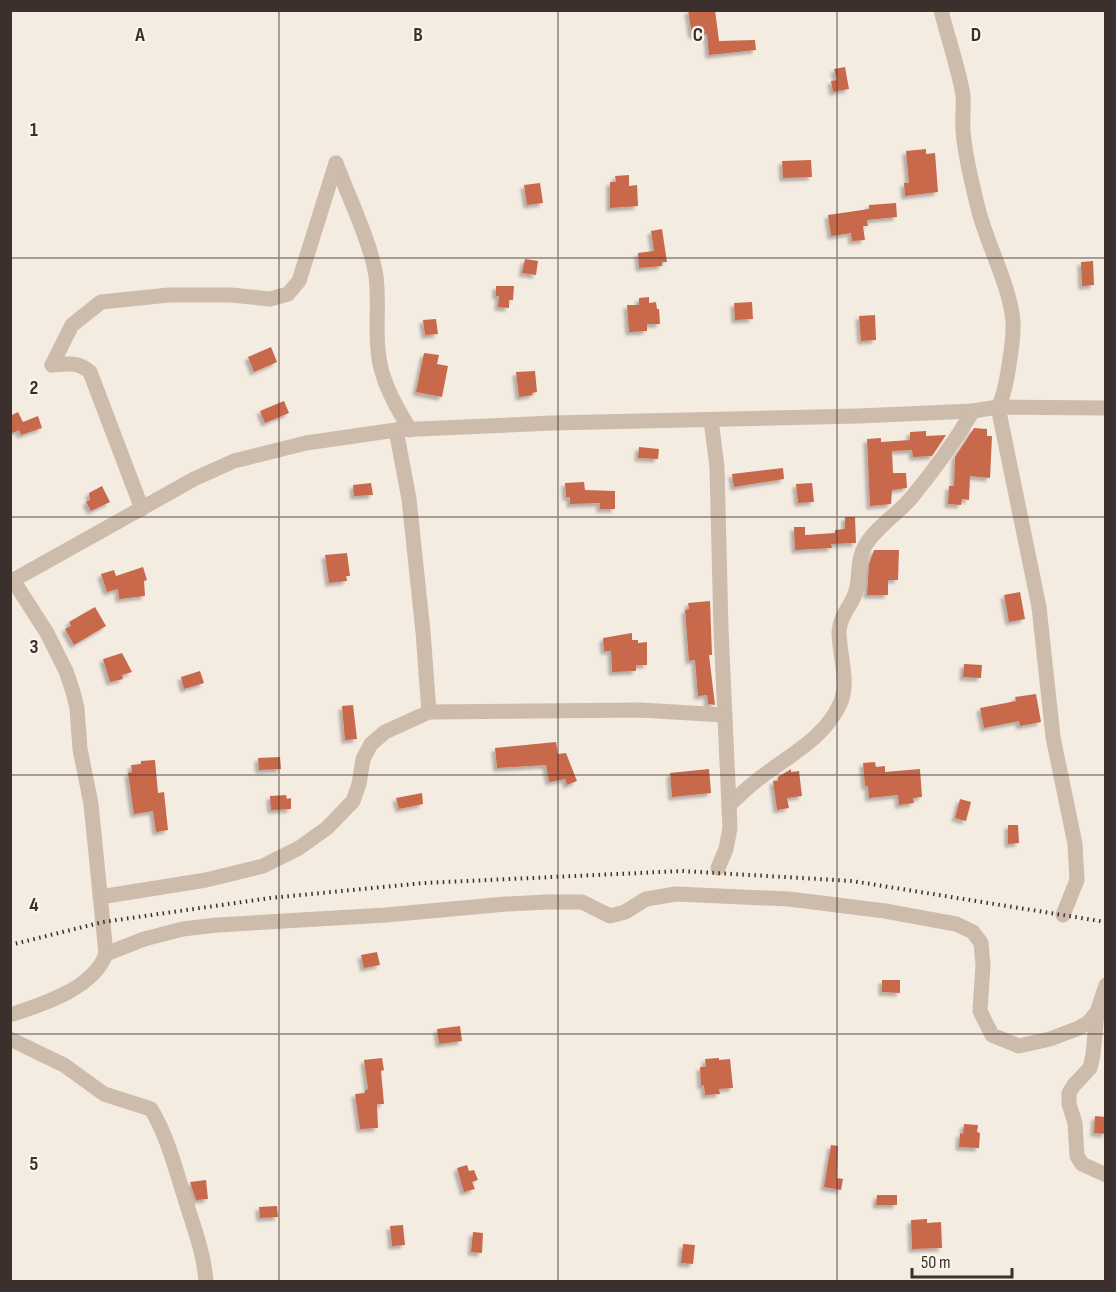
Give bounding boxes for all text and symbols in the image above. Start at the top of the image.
text: A [134,23,145,47]
text: B [413,23,423,47]
text: C [693,23,703,47]
text: D [971,23,981,47]
text: 1 [30,118,38,142]
text: 2 [30,376,38,400]
text: 3 [30,635,39,659]
text: 4 [29,893,39,917]
text: 5 [30,1152,39,1176]
scale bar [912,1241,1012,1279]
text: 50 m [921,1252,951,1273]

